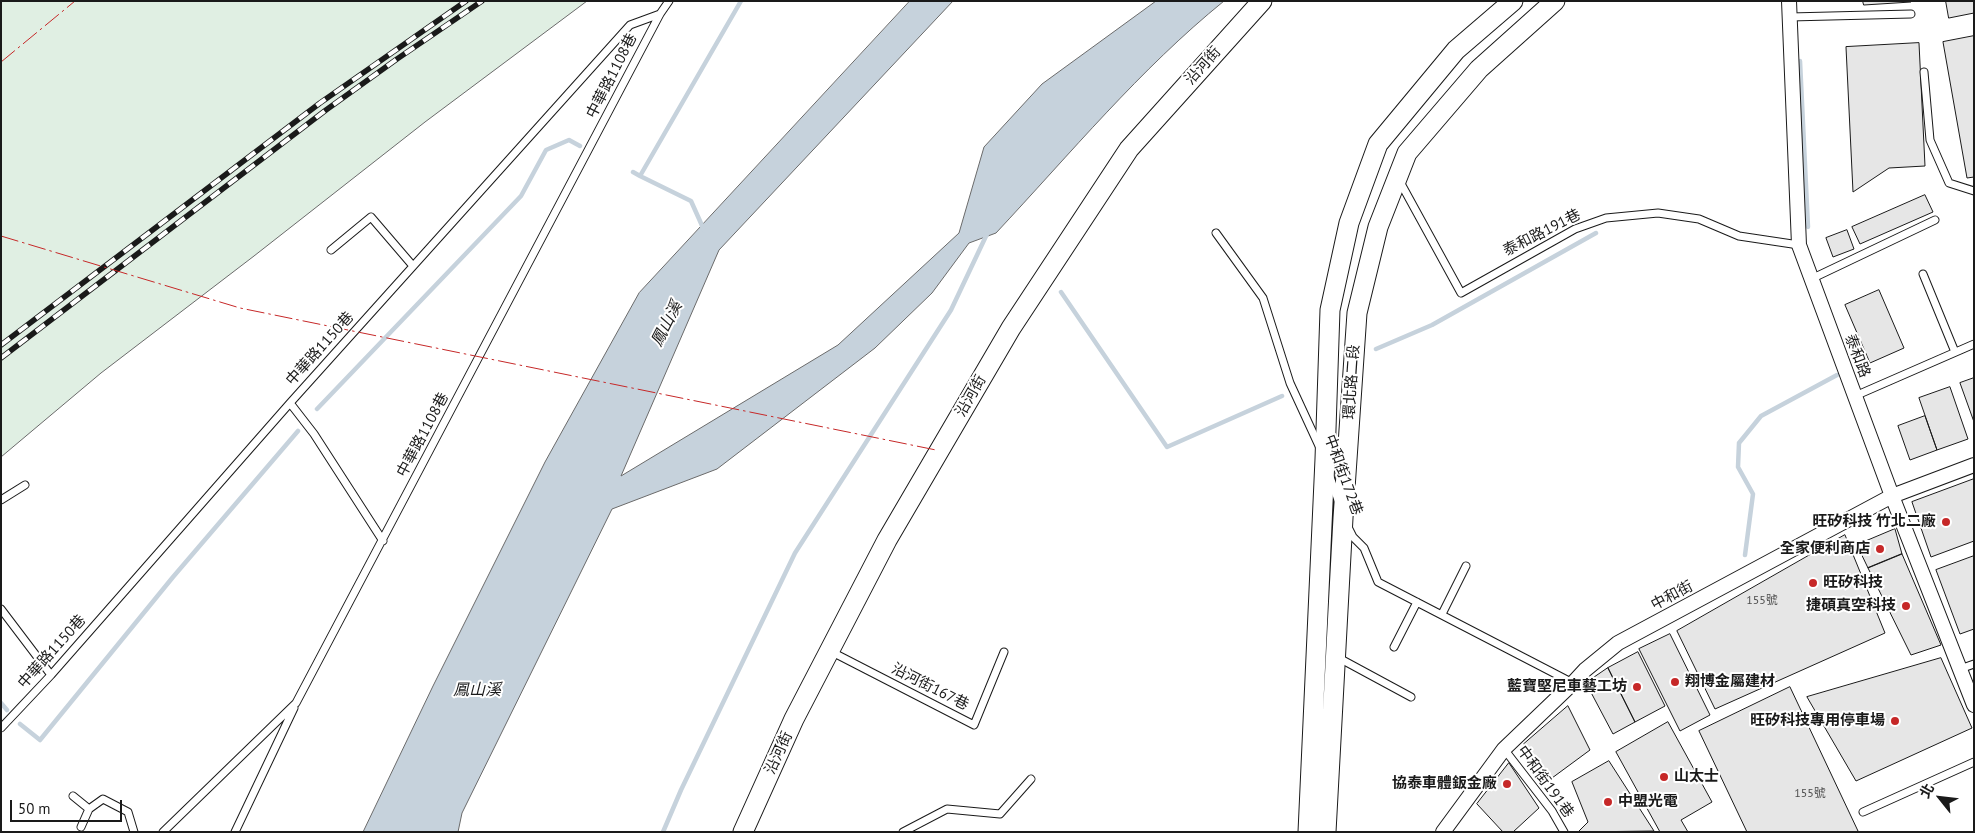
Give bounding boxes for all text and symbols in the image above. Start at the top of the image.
street label: 中華路1108巷 [583,31,641,121]
street label: 沿河街 [1181,43,1225,89]
street label: 泰和路191巷 [1500,206,1584,260]
water label: 鳳山溪 [648,298,686,350]
street label: 中華路1150巷 [282,309,358,389]
street label: 泰和路 [1841,332,1873,380]
street label: 環北路二段 [1340,344,1364,420]
street label: 沿河街 [952,372,990,420]
street label: 中華路1108巷 [393,390,453,480]
street label: 中和街172巷 [1320,432,1366,518]
place label: 旺矽科技 竹北二廠 [1812,513,1936,531]
marker: 旺矽科技 竹北二廠 [1940,516,1952,528]
place label: 全家便利商店 [1780,540,1870,558]
marker: 全家便利商店 [1874,543,1886,555]
place label: 旺矽科技 [1823,574,1883,592]
street label: 中和街 [1648,577,1696,615]
marker: 旺矽科技 [1807,577,1819,589]
house number: 155號 [1746,594,1778,608]
place label: 捷碩真空科技 [1806,597,1896,615]
marker: 捷碩真空科技 [1900,600,1912,612]
street label: 中華路1150巷 [14,612,90,692]
street label: 沿河街167巷 [888,660,972,714]
place label: 翔博金屬建材 [1685,673,1775,691]
marker: 翔博金屬建材 [1669,676,1681,688]
place label: 藍寶堅尼車藝工坊 [1507,678,1627,696]
water label: 鳳山溪 [453,680,501,700]
marker: 藍寶堅尼車藝工坊 [1631,681,1643,693]
place label: 旺矽科技專用停車場 [1750,712,1885,730]
marker: 旺矽科技專用停車場 [1889,715,1901,727]
street label: 沿河街 [761,729,797,777]
street label: 中和街191巷 [1513,743,1577,821]
place label: 山太士 [1674,768,1719,786]
marker: 山太士 [1658,771,1670,783]
north arrow [1915,773,1965,823]
place label: 協泰車體鈑金廠 [1392,775,1497,793]
marker: 協泰車體鈑金廠 [1501,778,1513,790]
text: 北 [1916,780,1938,801]
house number: 155號 [1794,787,1826,801]
scale bar [12,790,125,822]
place label: 中盟光電 [1618,793,1678,811]
marker: 中盟光電 [1602,796,1614,808]
text: 50 m [18,799,51,818]

